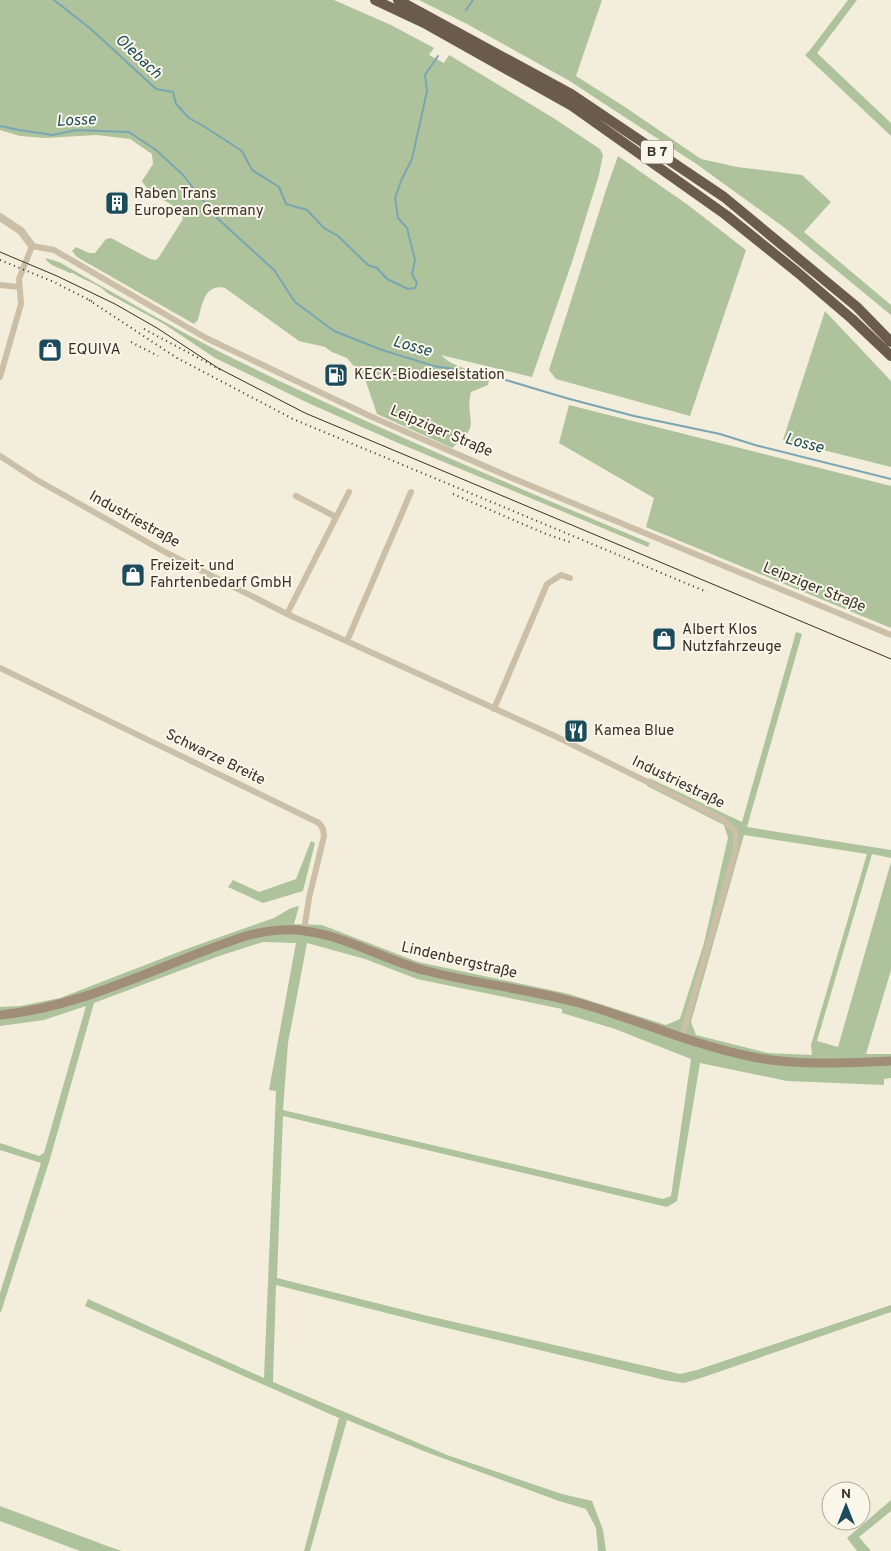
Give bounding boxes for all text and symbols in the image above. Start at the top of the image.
water label: Olebach [110,30,166,84]
water label: Losse [56,110,97,132]
road number: B 7 [641,140,673,163]
place label: Raben Trans European Germany [134,185,264,221]
building icon: Raben Trans European Germany [104,190,130,216]
water label: Losse [390,332,434,362]
shop icon: EQUIVA [37,337,63,363]
place label: EQUIVA [68,341,121,360]
fuel station icon: KECK-Biodieselstation [323,362,349,388]
place label: KECK-Biodieselstation [354,366,505,385]
street label: Leipziger Straße [387,402,495,462]
water label: Losse [782,429,826,459]
street label: Industriestraße [85,487,183,553]
place label: Freizeit- und Fahrtenbedarf GmbH [150,557,292,593]
street label: Leipziger Straße [760,559,868,617]
shop icon: Freizeit- und Fahrtenbedarf GmbH [120,562,146,588]
place label: Albert Klos Nutzfahrzeuge [682,621,782,657]
shop icon: Albert Klos Nutzfahrzeuge [651,626,677,652]
restaurant icon: Kamea Blue [563,718,589,744]
place label: Kamea Blue [594,722,674,741]
street label: Schwarze Breite [162,726,268,790]
street label: Industriestraße [628,752,728,814]
street label: Lindenbergstraße [399,938,519,984]
north arrow [821,1481,871,1531]
text: N [841,1486,851,1503]

